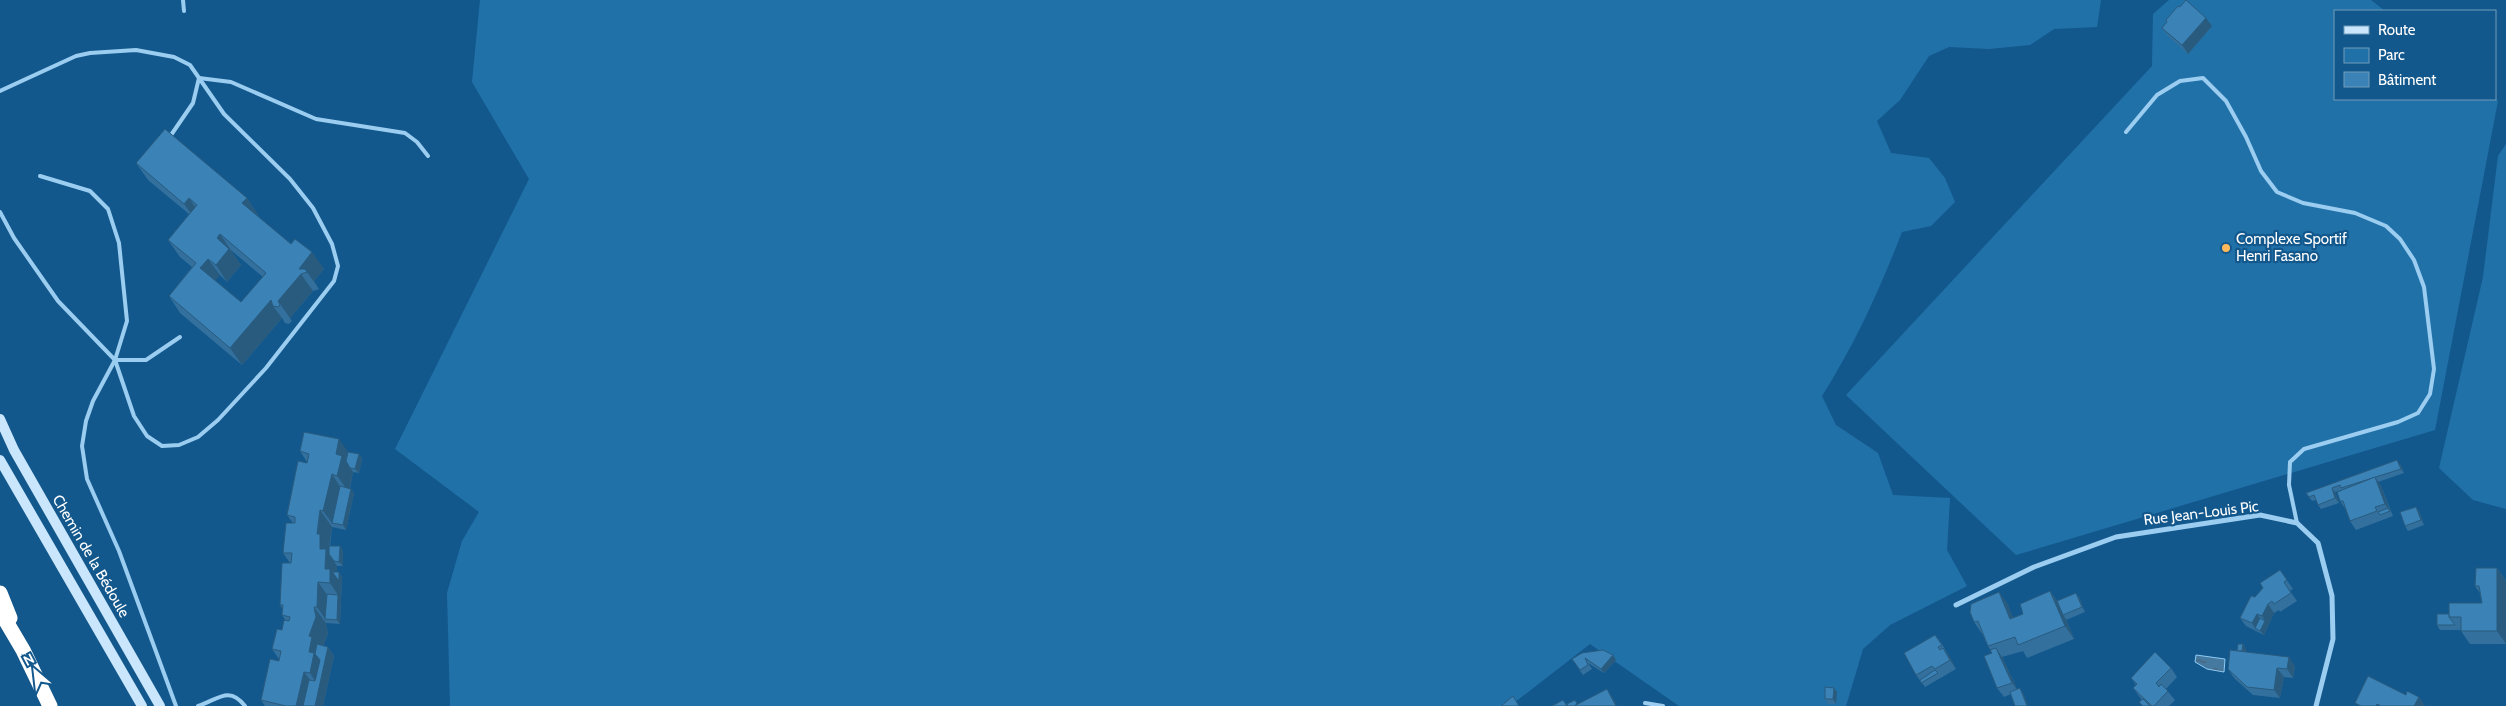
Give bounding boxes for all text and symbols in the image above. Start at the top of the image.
legend [2334,10,2496,100]
text: Route [2378,21,2416,39]
text: Parc [2378,46,2405,64]
text: Bâtiment [2378,71,2436,89]
place label: Complexe Sportif Henri Fasano [2236,230,2347,265]
marker: Complexe Sportif Henri Fasano [2220,242,2232,254]
street label: Chemin de la Bédoule [48,491,134,621]
street label: Rue Jean-Louis Pic [2142,497,2260,529]
north arrow [10,646,60,696]
text: N [20,649,37,670]

